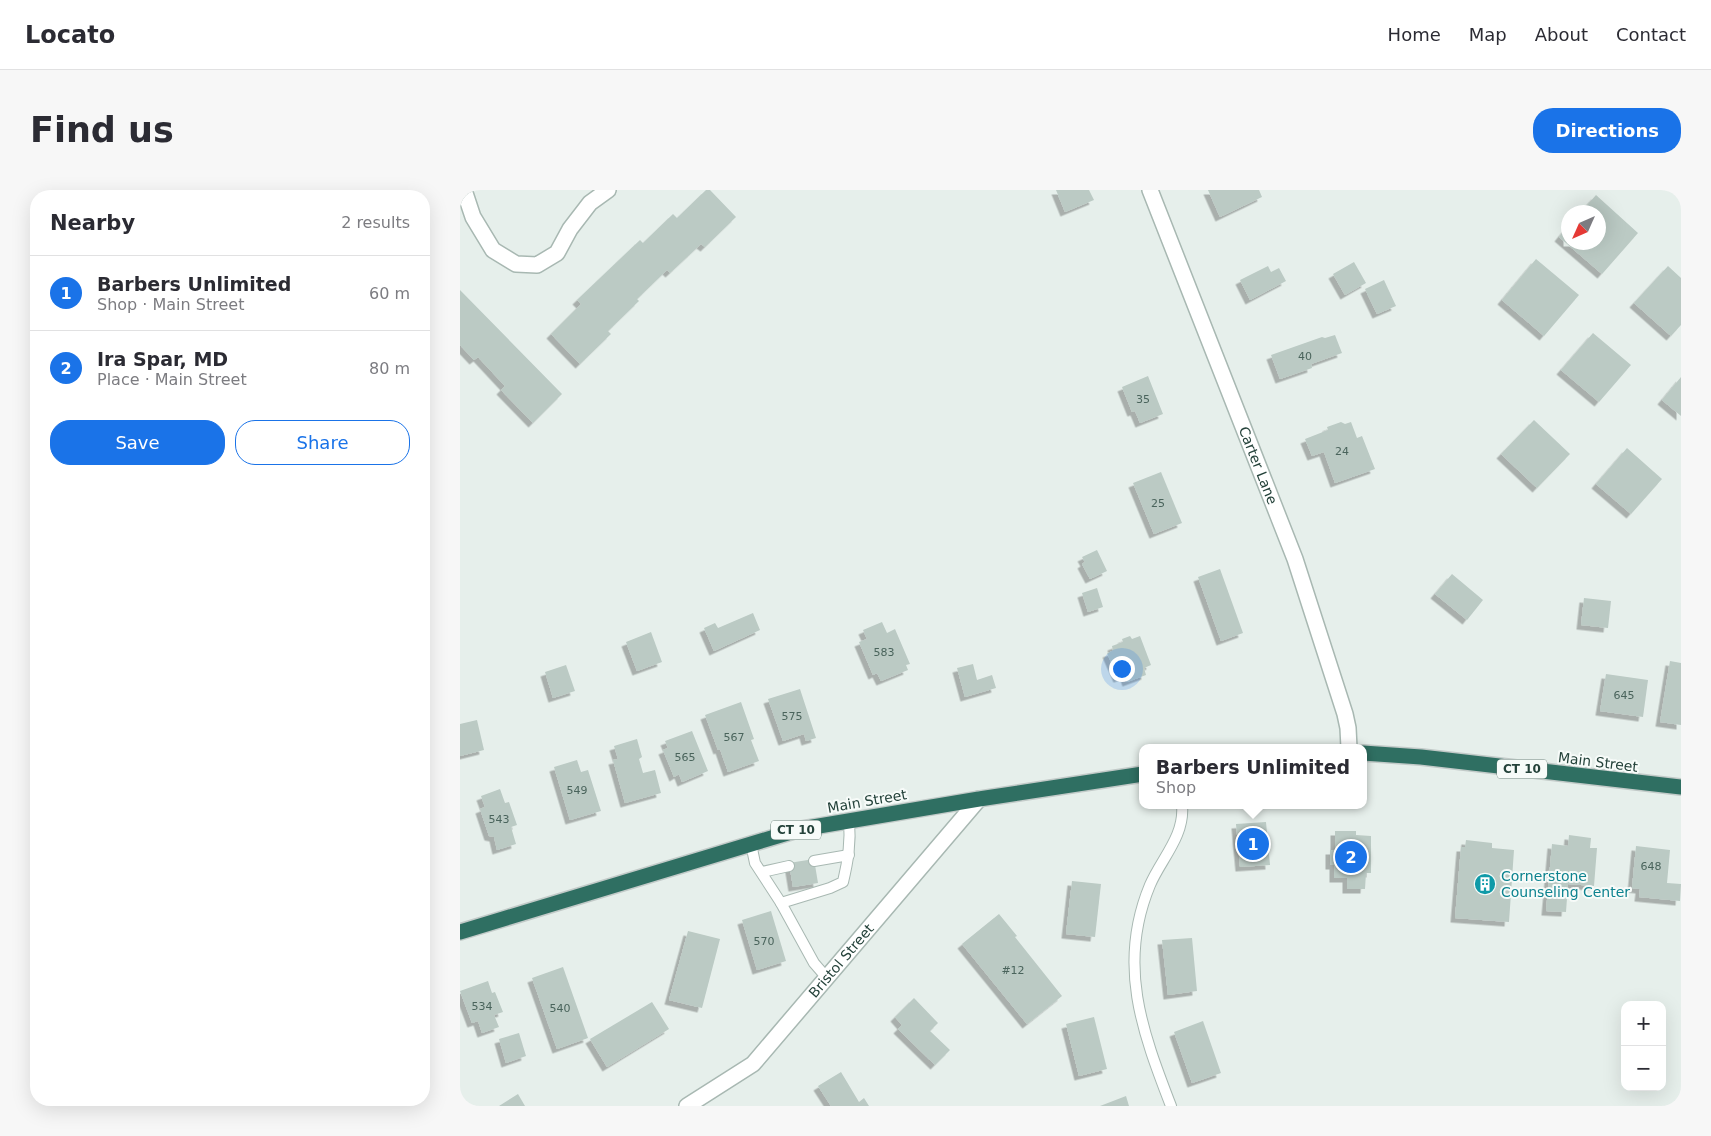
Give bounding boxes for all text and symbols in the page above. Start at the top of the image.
text: Locato [25,21,115,49]
text: Home [1388,24,1441,45]
text: Map [1469,24,1507,45]
text: About [1535,24,1588,45]
text: Contact [1616,24,1686,45]
button: Directions [1533,108,1681,153]
text: Find us [30,110,174,150]
north arrow [1561,205,1606,250]
text: Nearby [50,211,135,235]
text: 2 results [341,213,410,232]
text: Barbers Unlimited [97,273,291,295]
text: 1 [60,284,72,303]
text: 60 m [369,284,410,303]
text: Shop · Main Street [97,295,244,314]
text: Ira Spar, MD [97,348,228,370]
house number: 40 [1298,350,1312,363]
text: 2 [60,359,72,378]
text: 80 m [369,359,410,378]
text: Place · Main Street [97,370,247,389]
house number: 35 [1136,393,1150,406]
button: Save [50,420,225,465]
button: Share [235,420,410,465]
street label: Carter Lane [1236,424,1281,507]
house number: 24 [1335,445,1349,458]
house number: 25 [1151,497,1165,510]
house number: 583 [874,646,895,659]
your location [1109,656,1135,682]
house number: 645 [1614,689,1635,702]
house number: 575 [782,710,803,723]
house number: 567 [724,731,745,744]
popup [1139,744,1367,809]
street label: Main Street [1557,749,1639,775]
house number: 565 [675,751,696,764]
text: Barbers Unlimited [1156,756,1350,778]
road number: CT 10 [1497,760,1547,778]
text: Shop [1156,778,1196,797]
house number: 549 [567,784,588,797]
street label: Main Street [826,786,908,816]
house number: 543 [489,813,510,826]
road number: CT 10 [771,820,821,840]
pin: 1 [1237,825,1269,863]
pin: 2 [1335,838,1367,876]
house number: 648 [1641,860,1662,873]
place label: Cornerstone Counseling Center [1501,868,1630,900]
building icon: Cornerstone Counseling Center [1473,872,1497,896]
street label: Bristol Street [805,920,877,1001]
house number: 570 [754,935,775,948]
house number: #12 [1001,964,1025,977]
house number: 534 [472,1000,493,1013]
map controls [1621,1001,1666,1091]
button: + [1621,1001,1666,1046]
house number: 540 [550,1002,571,1015]
button: − [1621,1046,1666,1091]

